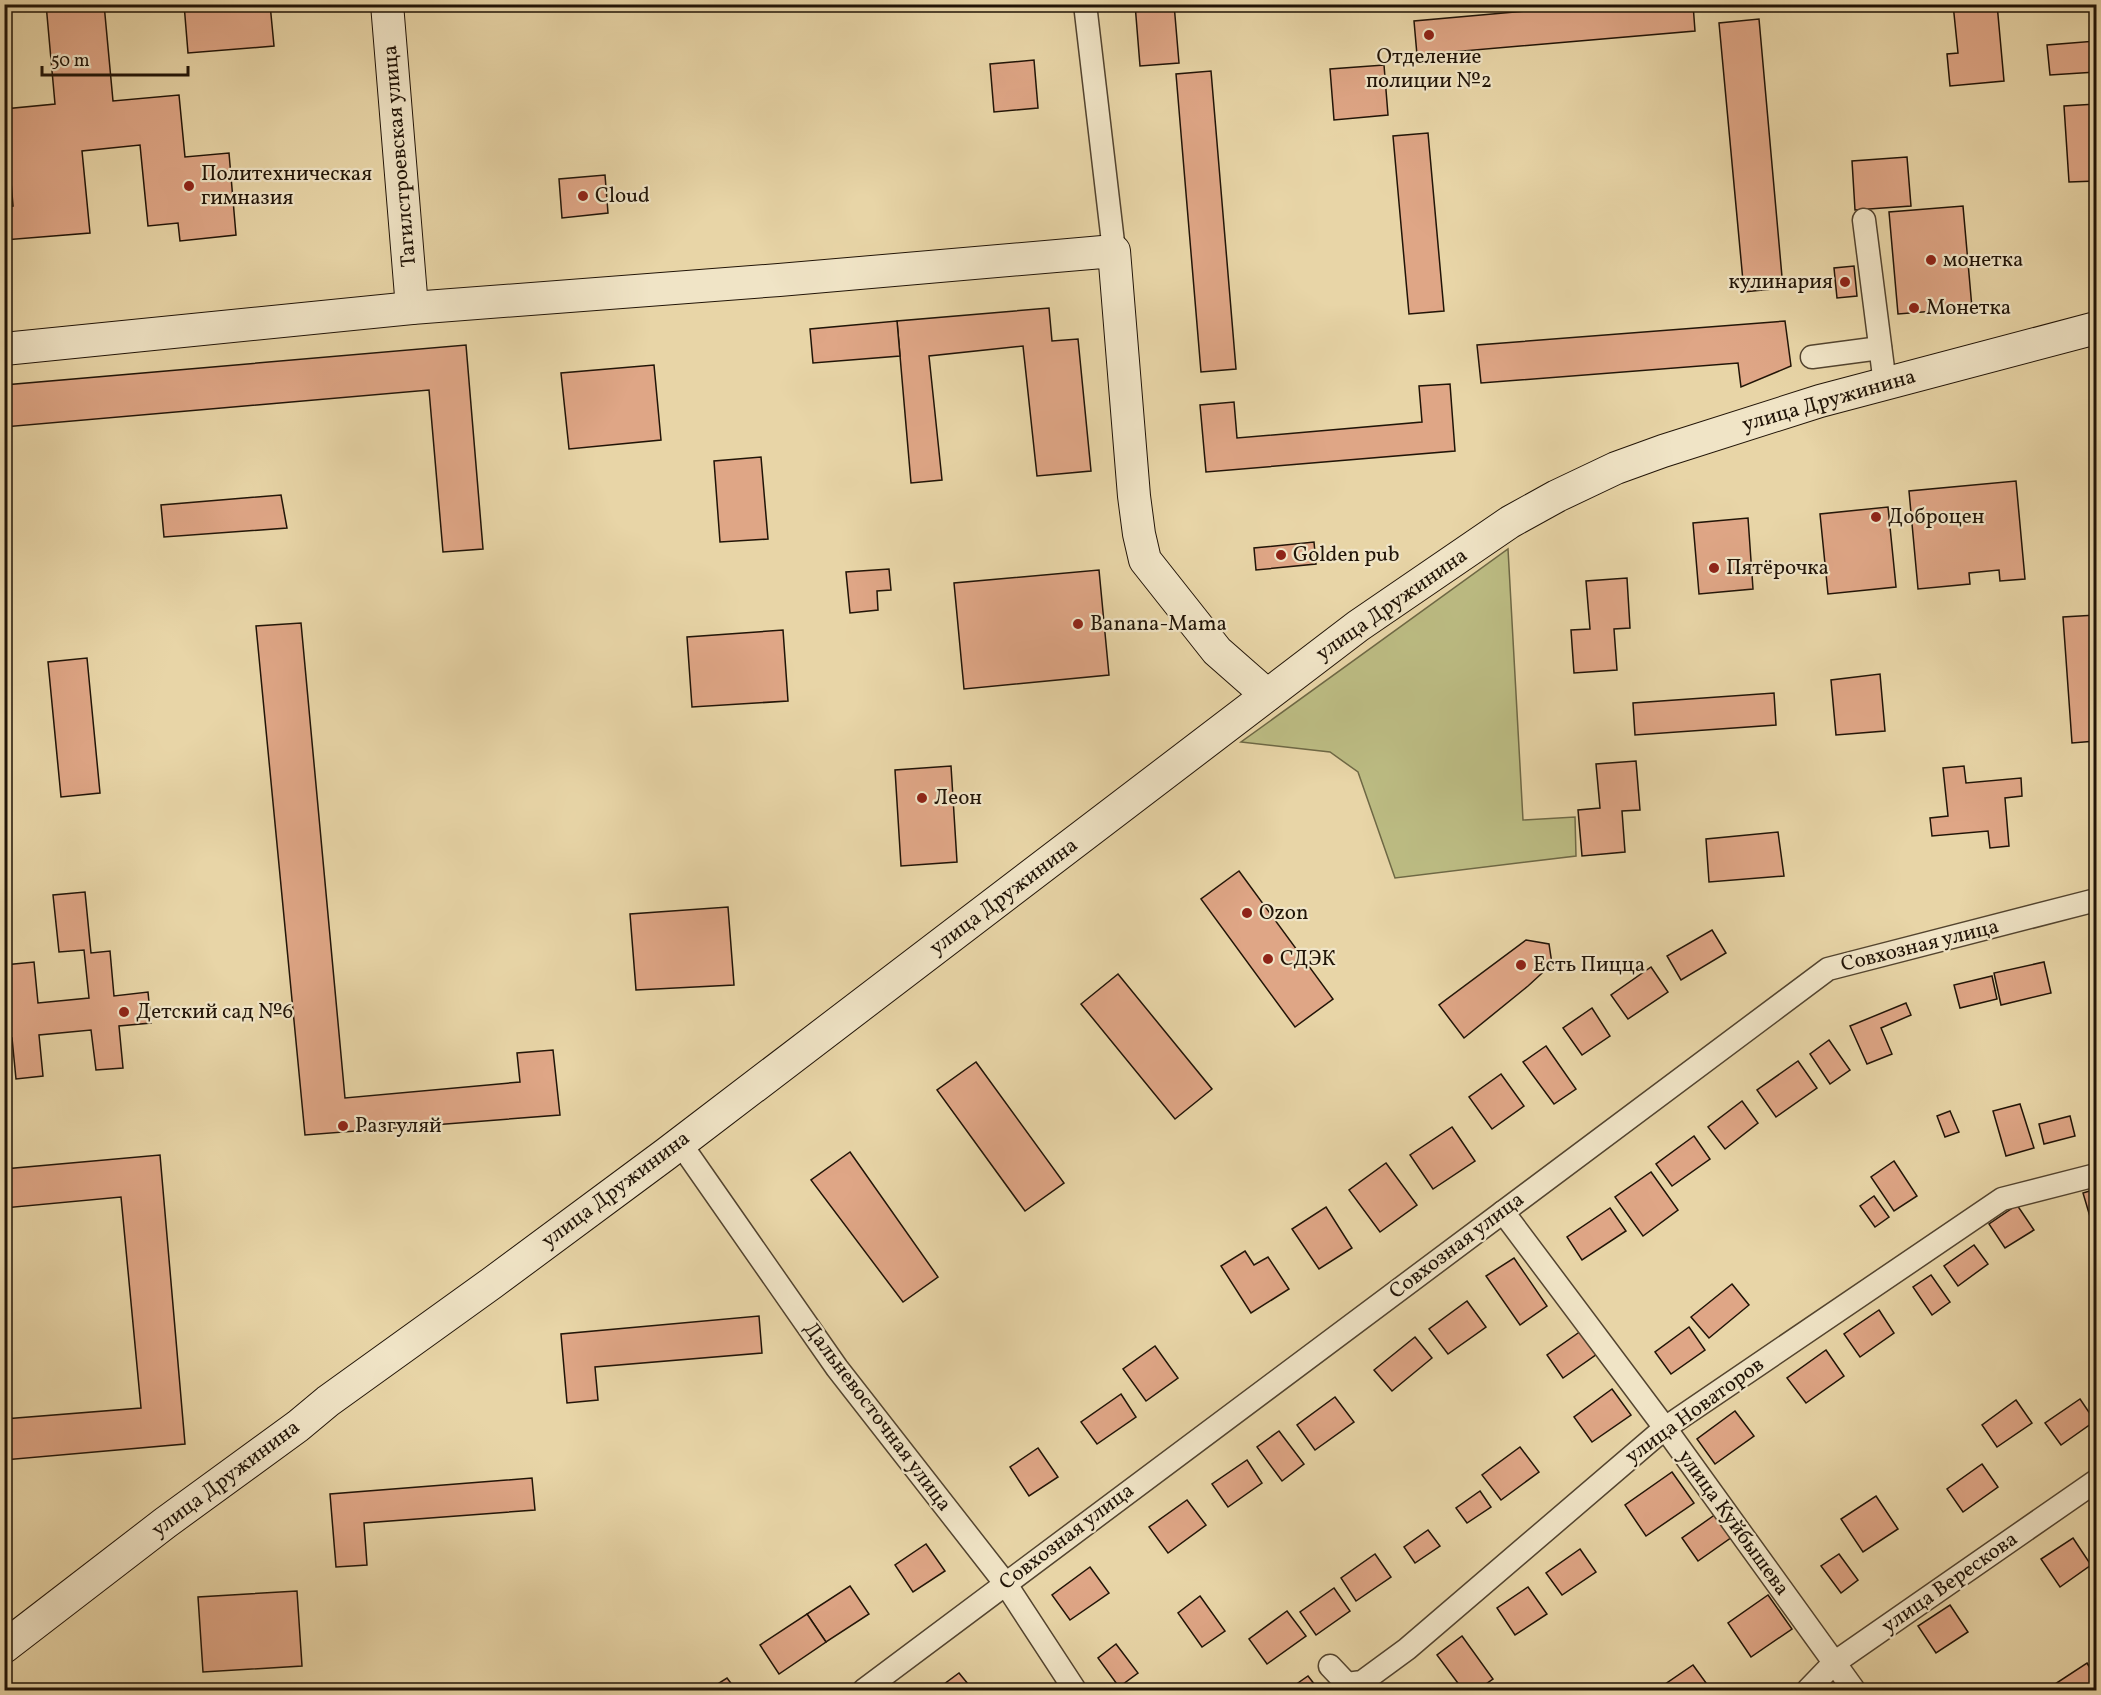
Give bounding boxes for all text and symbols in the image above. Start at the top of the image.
marker: Отделение полиции №2 [1422,28,1436,42]
scale bar [42,39,188,77]
place label: Отделение полиции №2 [1366,43,1492,96]
street label: Тагилстроевская улица [376,44,424,268]
text: 50 m [51,49,90,74]
place label: Политехническая гимназия [201,160,372,213]
marker: Политехническая гимназия [182,179,196,193]
place label: Cloud [595,182,650,211]
marker: Cloud [576,189,590,203]
place label: монетка [1943,246,2023,275]
marker: монетка [1924,253,1938,267]
place label: кулинария [1729,268,1833,297]
marker: кулинария [1838,275,1852,289]
place label: Монетка [1926,294,2011,323]
marker: Монетка [1907,301,1921,315]
street label: улица Дружинина [1739,362,1919,440]
place label: Доброцен [1888,503,1985,532]
marker: Доброцен [1869,510,1883,524]
place label: Golden pub [1293,541,1400,570]
street label: улица Дружинина [1310,542,1474,668]
marker: Golden pub [1274,548,1288,562]
place label: Пятёрочка [1726,554,1829,583]
marker: Пятёрочка [1707,561,1721,575]
place label: Banana-Mama [1090,610,1227,639]
marker: Banana-Mama [1071,617,1085,631]
place label: Леон [934,784,982,813]
marker: Леон [915,791,929,805]
street label: улица Дружинина [924,831,1084,963]
place label: Ozon [1259,899,1309,928]
marker: Ozon [1240,906,1254,920]
street label: Совхозная улица [1838,912,2002,980]
place label: СДЭК [1280,945,1336,974]
place label: Есть Пицца [1533,951,1645,980]
marker: СДЭК [1261,952,1275,966]
marker: Есть Пицца [1514,958,1528,972]
place label: Детский сад №6 [136,998,293,1027]
marker: Детский сад №6 [117,1005,131,1019]
place label: Разгуляй [355,1112,442,1141]
marker: Разгуляй [336,1119,350,1133]
street label: улица Дружинина [536,1124,696,1256]
street label: Совхозная улица [1384,1186,1530,1306]
street label: Дальневосточная улица [796,1316,958,1518]
street label: улица Новаторов [1620,1351,1770,1471]
street label: улица Дружинина [146,1413,306,1545]
street label: улица Куйбышева [1670,1444,1796,1602]
street label: Совхозная улица [994,1477,1140,1597]
street label: улица Верескова [1876,1525,2024,1641]

